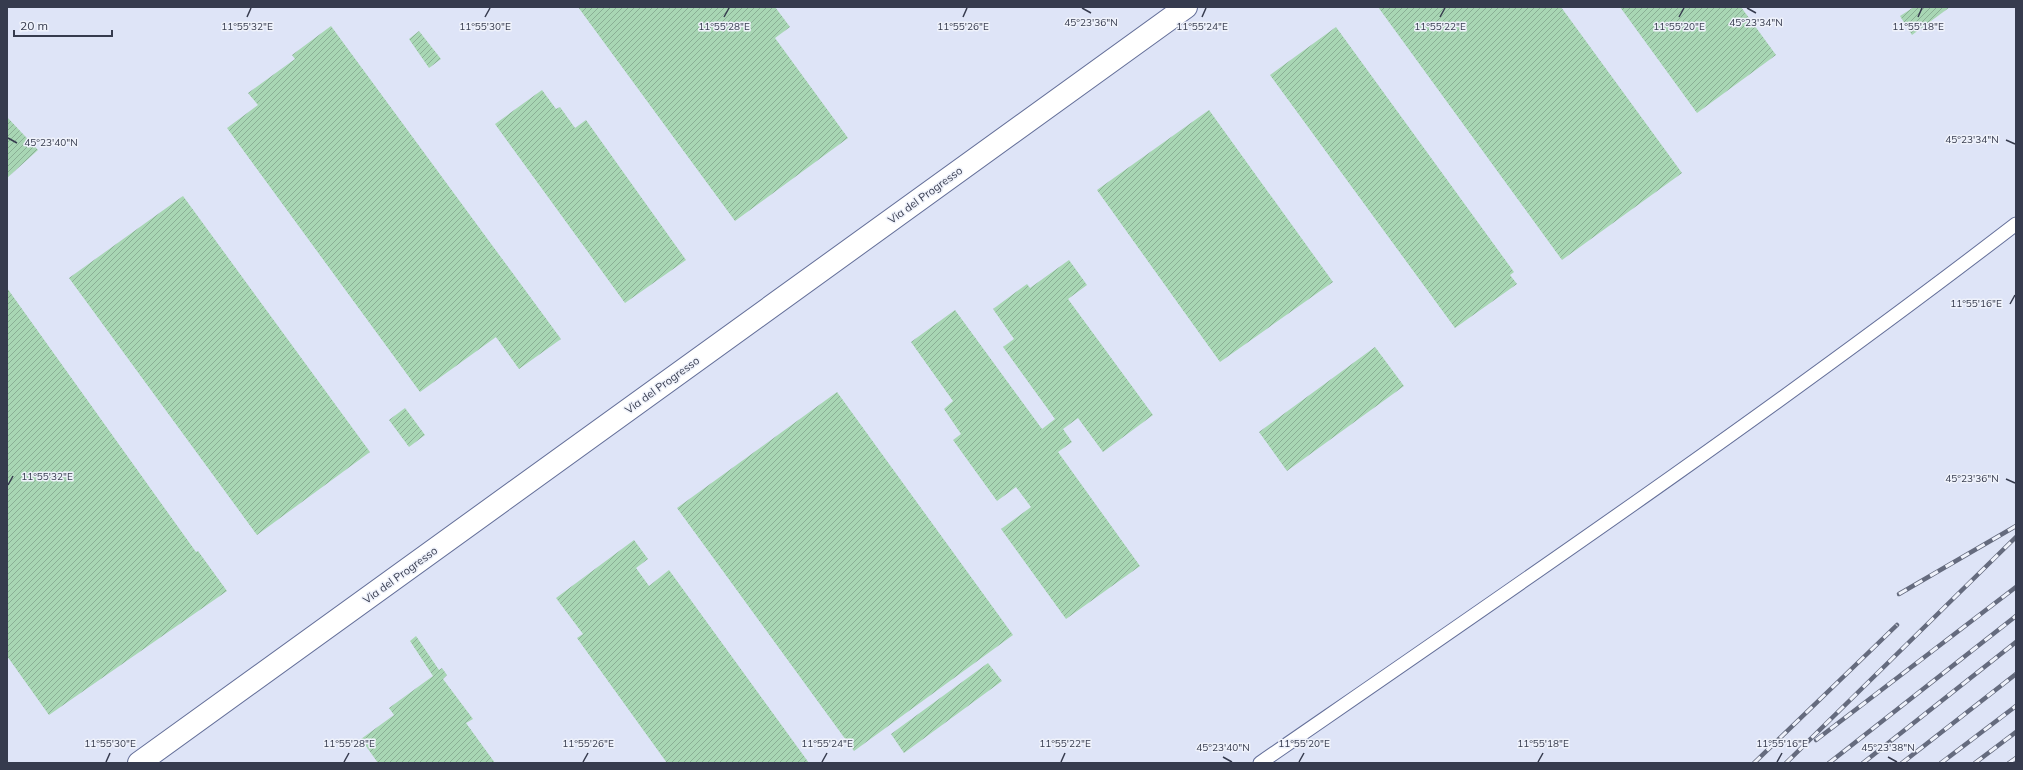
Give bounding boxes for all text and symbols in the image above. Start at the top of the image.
scale bar [14,12,112,38]
text: 45°23'36"N [1064,16,1118,29]
text: 45°23'34"N [1729,16,1783,29]
text: 20 m [20,18,48,33]
text: 11°55'32"E [221,20,273,33]
text: 11°55'30"E [459,20,511,33]
text: 11°55'28"E [698,20,750,33]
text: 11°55'26"E [937,20,989,33]
text: 11°55'24"E [1176,20,1228,33]
text: 11°55'22"E [1414,20,1466,33]
text: 11°55'20"E [1653,20,1705,33]
text: 11°55'18"E [1892,20,1944,33]
text: 45°23'34"N [1945,133,1999,146]
text: 45°23'40"N [24,136,78,149]
street label: Via del Progresso [885,163,965,227]
text: 11°55'16"E [1950,297,2002,310]
street label: Via del Progresso [622,353,702,417]
text: 11°55'32"E [21,470,73,483]
text: 45°23'36"N [1945,472,1999,485]
street label: Via del Progresso [360,543,440,607]
text: 11°55'30"E [84,737,136,750]
text: 11°55'28"E [323,737,375,750]
text: 11°55'26"E [562,737,614,750]
text: 11°55'24"E [801,737,853,750]
text: 11°55'22"E [1039,737,1091,750]
text: 11°55'20"E [1278,737,1330,750]
text: 11°55'18"E [1517,737,1569,750]
text: 11°55'16"E [1756,737,1808,750]
text: 45°23'40"N [1196,741,1250,754]
text: 45°23'38"N [1861,741,1915,754]

